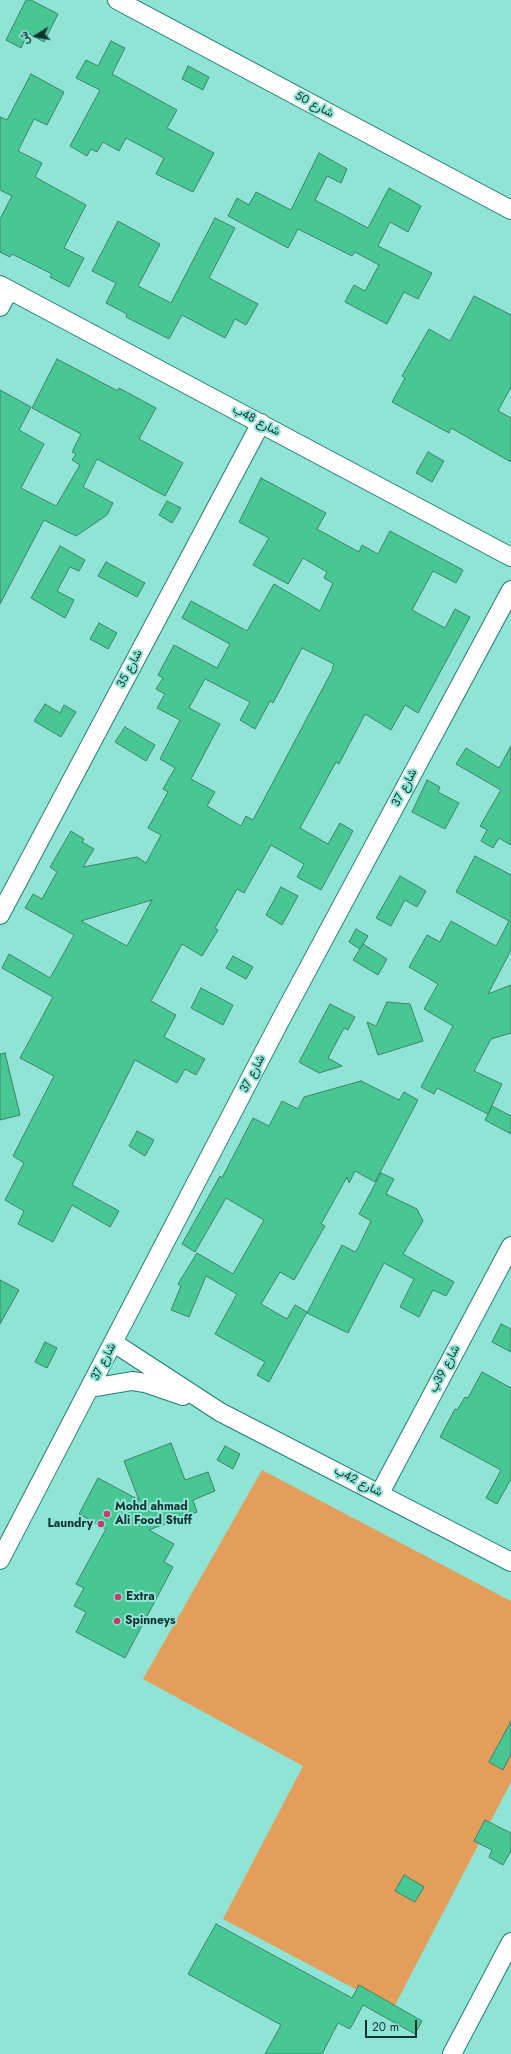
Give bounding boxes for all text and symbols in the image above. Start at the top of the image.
north arrow [16,16,56,56]
text: ش [15,30,33,46]
street label: شارع 50 [292,89,336,121]
street label: شارع 48ب [230,402,282,440]
street label: شارع 35 [114,647,146,691]
street label: شارع 37 [389,767,421,809]
street label: شارع 37 [237,1053,269,1095]
street label: شارع 37 [88,1341,120,1383]
street label: شارع 39ب [427,1343,463,1395]
street label: شارع 42ب [332,1464,384,1500]
place label: Mohd ahmad Ali Food Stuff [115,1500,192,1528]
marker: Mohd ahmad Ali Food Stuff [102,1509,112,1519]
place label: Laundry [47,1517,93,1531]
marker: Laundry [96,1519,106,1529]
place label: Extra [126,1590,155,1604]
marker: Extra [113,1592,123,1602]
place label: Spinneys [125,1614,175,1628]
marker: Spinneys [112,1616,122,1626]
scale bar [367,2012,419,2038]
text: 20 m [372,2018,399,2036]

